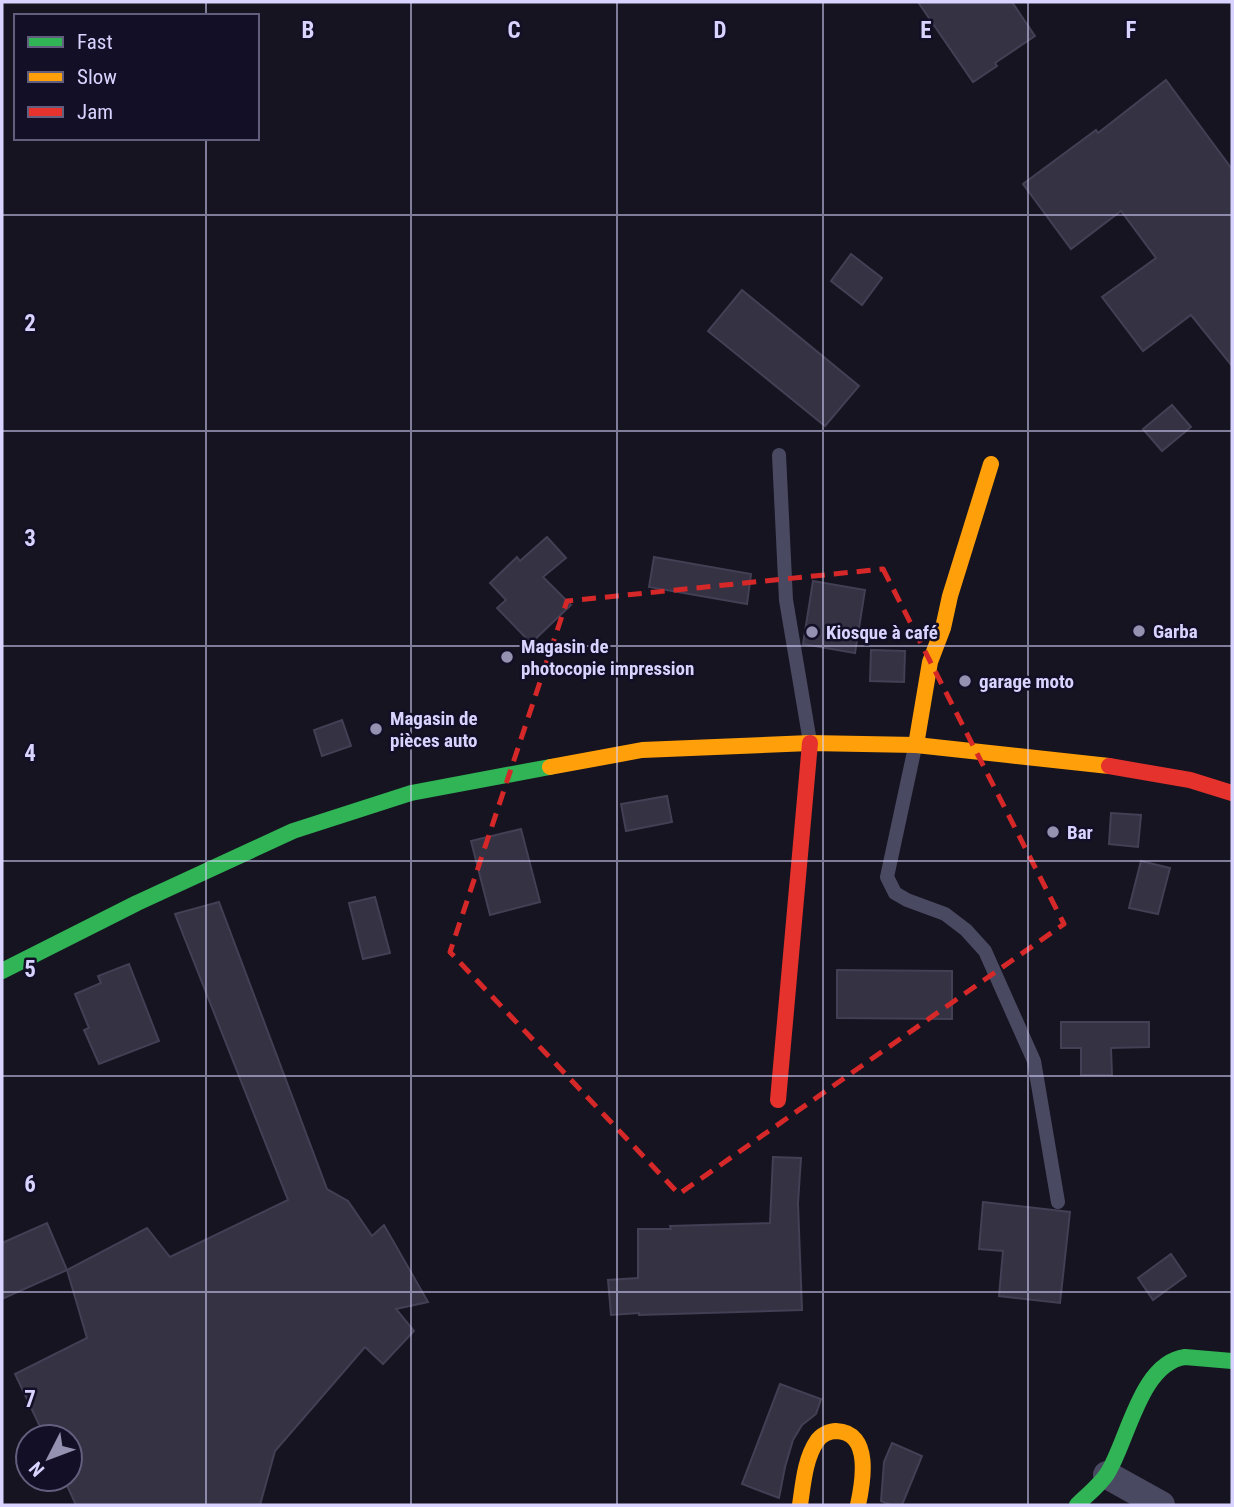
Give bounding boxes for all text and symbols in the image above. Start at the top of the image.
legend [14,14,259,140]
text: B [302,17,314,44]
text: C [507,17,521,44]
text: D [714,17,727,44]
text: E [920,17,932,44]
text: F [1126,17,1137,44]
text: Fast [77,30,113,54]
text: Slow [77,65,117,89]
text: Jam [77,100,113,124]
text: 2 [24,310,36,337]
text: 3 [24,525,36,552]
place label: Garba [1153,620,1198,643]
place label: Kiosque à café [826,621,938,644]
marker: Garba [1131,623,1147,639]
marker: Kiosque à café [804,624,820,640]
place label: Magasin de photocopie impression [521,635,694,680]
marker: Magasin de photocopie impression [499,649,515,665]
place label: garage moto [979,670,1074,693]
marker: garage moto [957,673,973,689]
place label: Magasin de pièces auto [390,707,478,752]
marker: Magasin de pièces auto [368,721,384,737]
text: 4 [24,740,36,767]
place label: Bar [1067,821,1093,844]
marker: Bar [1045,824,1061,840]
text: 5 [24,956,36,983]
text: 6 [24,1171,36,1198]
text: 7 [24,1386,36,1413]
north arrow [14,1423,84,1493]
text: N [24,1457,49,1481]

